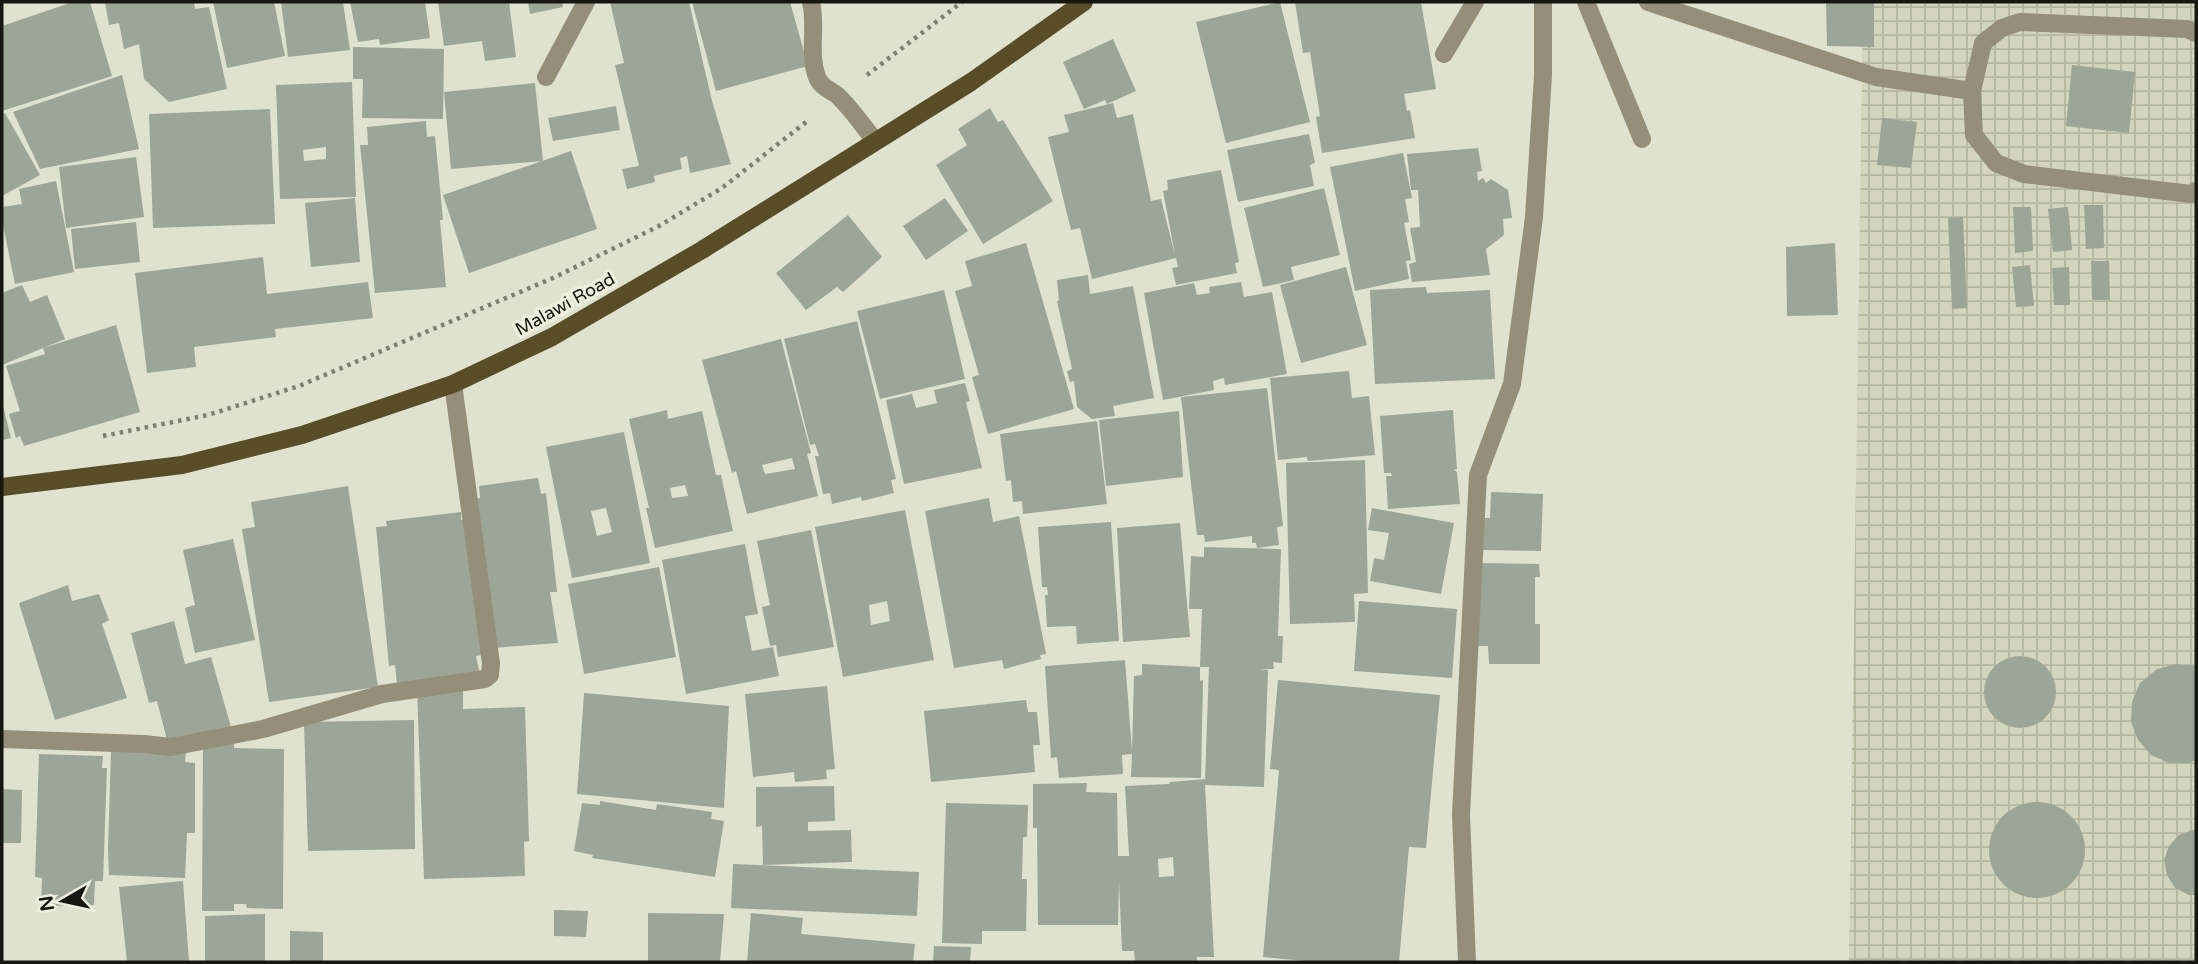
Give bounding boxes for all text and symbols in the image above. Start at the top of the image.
street label: Malawi Road [511,268,619,340]
north arrow [28,866,98,936]
text: N [35,894,59,913]

